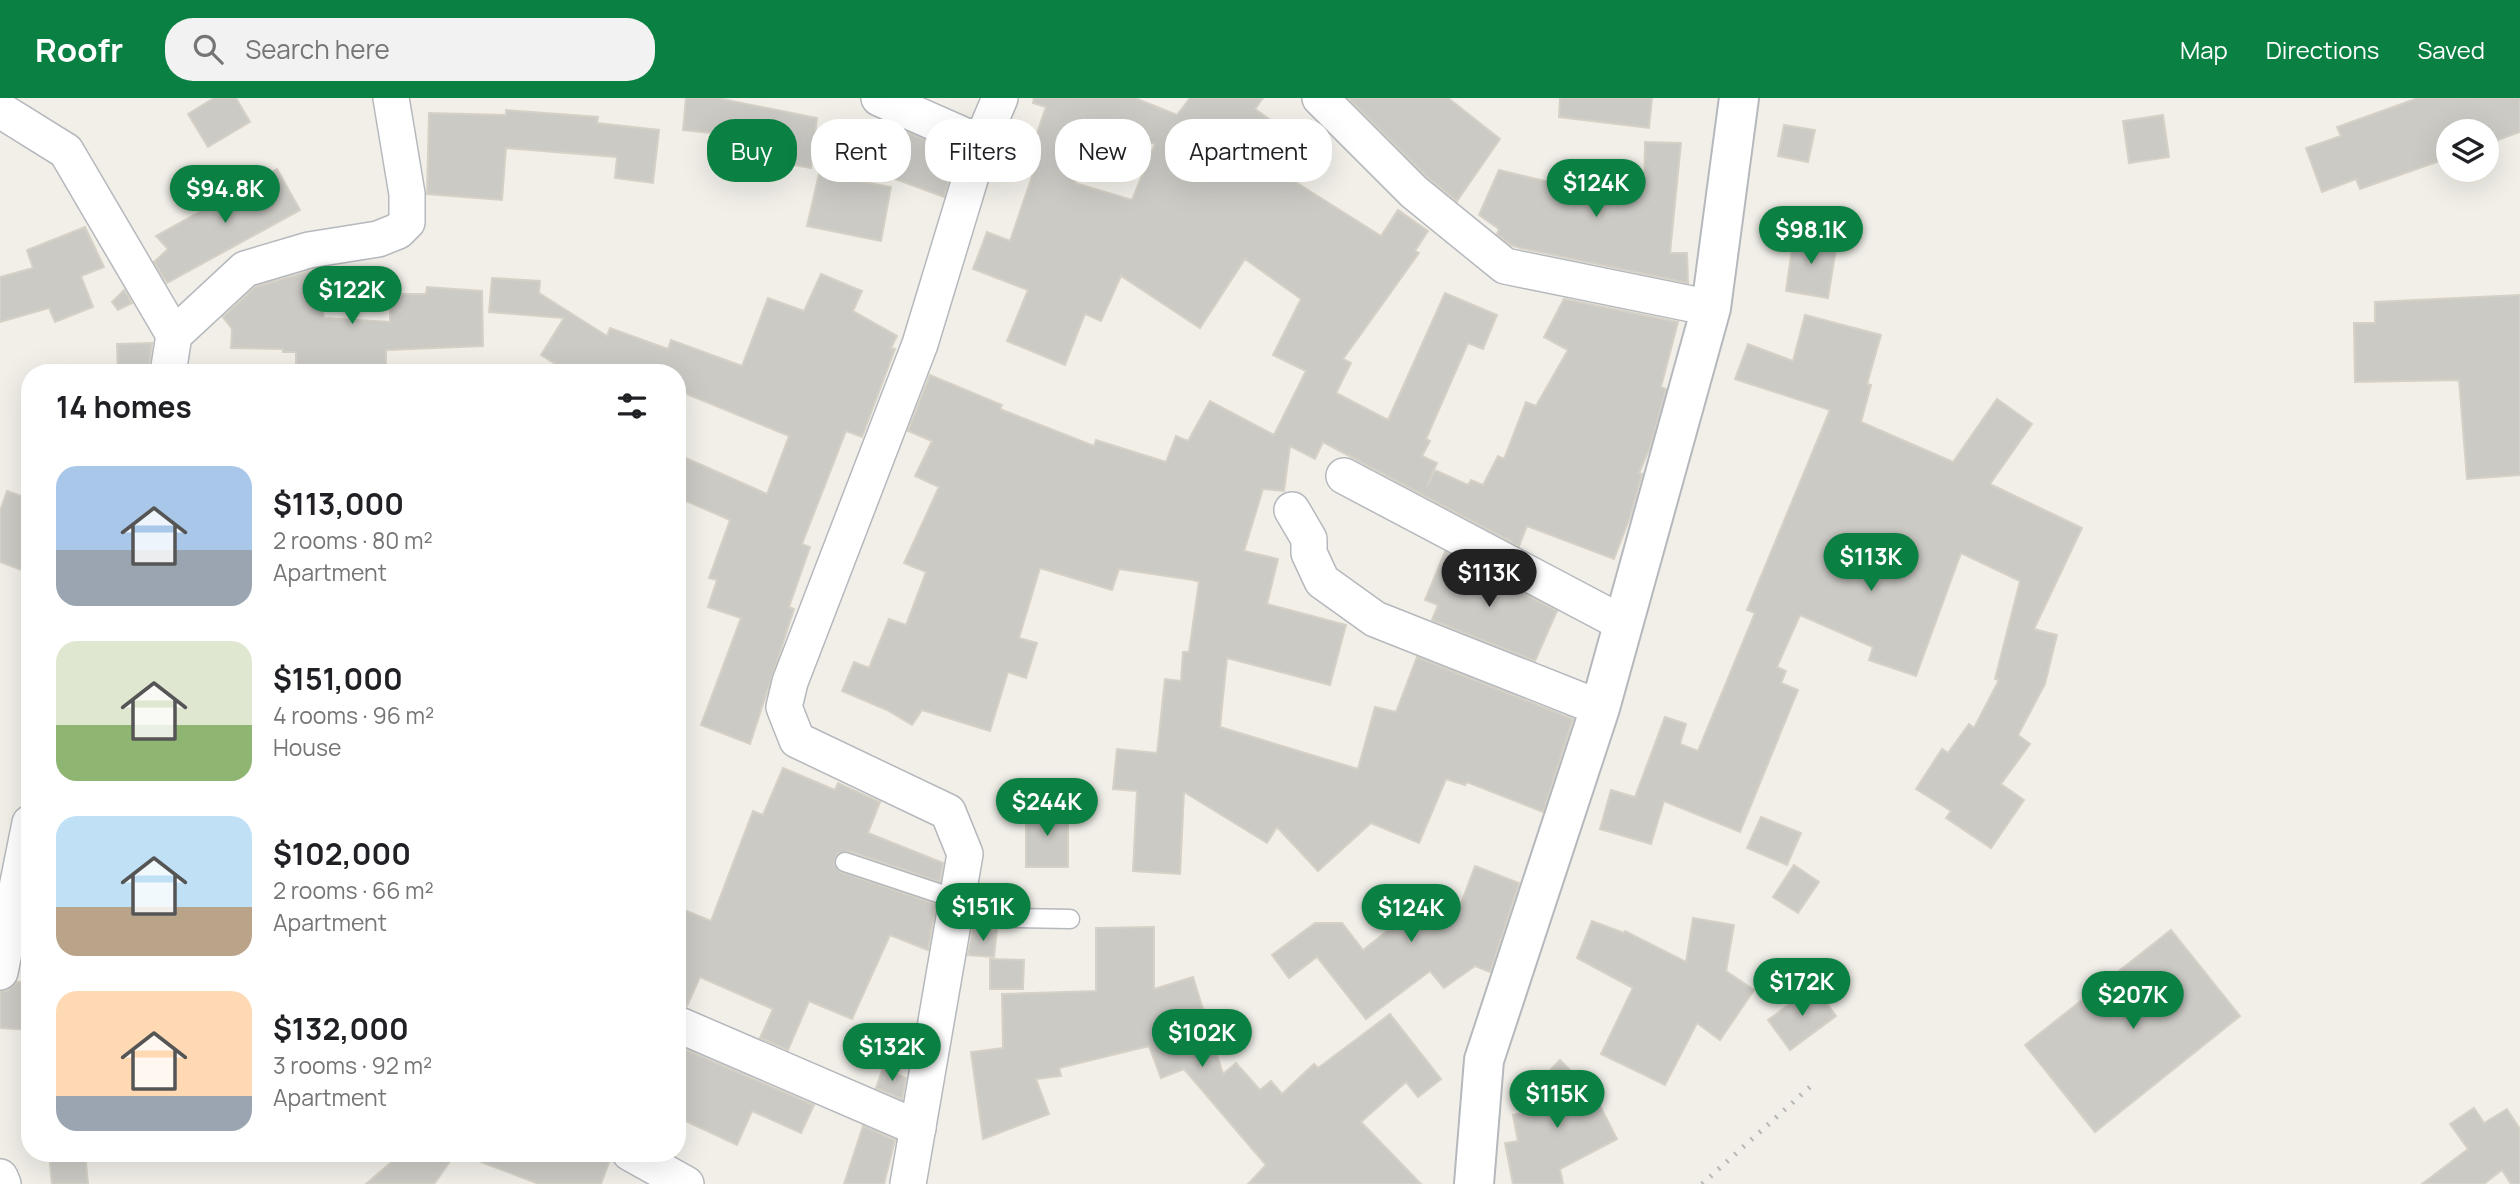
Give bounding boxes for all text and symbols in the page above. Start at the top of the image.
search box [165,18,655,81]
text: Roofr [35,27,123,72]
icon: search [189,30,227,68]
text: Search here [245,31,390,67]
text: Map [2180,33,2228,66]
text: Directions [2266,33,2379,66]
text: Saved [2417,33,2485,66]
chip: Buy [707,119,797,182]
chip: Rent [811,119,911,182]
chip: Filters [925,119,1041,182]
chip: New [1055,119,1151,182]
chip: Apartment [1165,119,1332,182]
map controls [2436,119,2499,182]
button: layers [2436,119,2499,182]
pin: $124K [1547,159,1645,219]
pin: $94.8K [168,166,282,225]
text: $124K [1563,166,1629,198]
text: $94.8K [186,172,264,204]
pin: $98.1K [1754,206,1868,266]
text: $98.1K [1775,213,1847,245]
pin: $122K [303,266,401,326]
text: $122K [319,273,385,305]
text: 14 homes [56,386,192,427]
icon: filters [613,387,651,425]
text: $113,000 [273,483,404,524]
icon: home [112,494,196,578]
text: 2 rooms · 80 m² [273,524,433,556]
pin: $113K [1822,533,1920,593]
text: $113K [1840,540,1902,572]
pin: $113K [1440,550,1538,609]
text: Apartment [273,556,387,588]
text: $113K [1458,556,1520,588]
text: $151,000 [273,658,403,699]
icon: home [112,669,196,753]
text: 4 rooms · 96 m² [273,699,434,731]
text: House [273,731,342,763]
pin: $244K [998,778,1096,838]
text: $244K [1012,785,1082,817]
text: $102,000 [273,833,411,874]
icon: home [112,844,196,928]
text: 2 rooms · 66 m² [273,874,434,906]
pin: $151K [934,884,1032,943]
pin: $124K [1362,884,1460,944]
text: $151K [952,890,1014,922]
text: $124K [1378,891,1444,923]
text: Apartment [273,906,387,938]
pin: $172K [1753,958,1851,1018]
text: $172K [1769,965,1835,997]
pin: $207K [2084,972,2182,1031]
text: $207K [2098,978,2168,1010]
text: $132,000 [273,1008,409,1049]
pin: $102K [1153,1010,1251,1069]
text: $102K [1168,1016,1236,1048]
icon: home [112,1019,196,1103]
pin: $132K [843,1024,941,1083]
text: $132K [859,1030,925,1062]
text: 3 rooms · 92 m² [273,1049,432,1081]
pin: $115K [1508,1070,1606,1130]
text: $115K [1526,1077,1588,1109]
text: Apartment [273,1081,387,1113]

